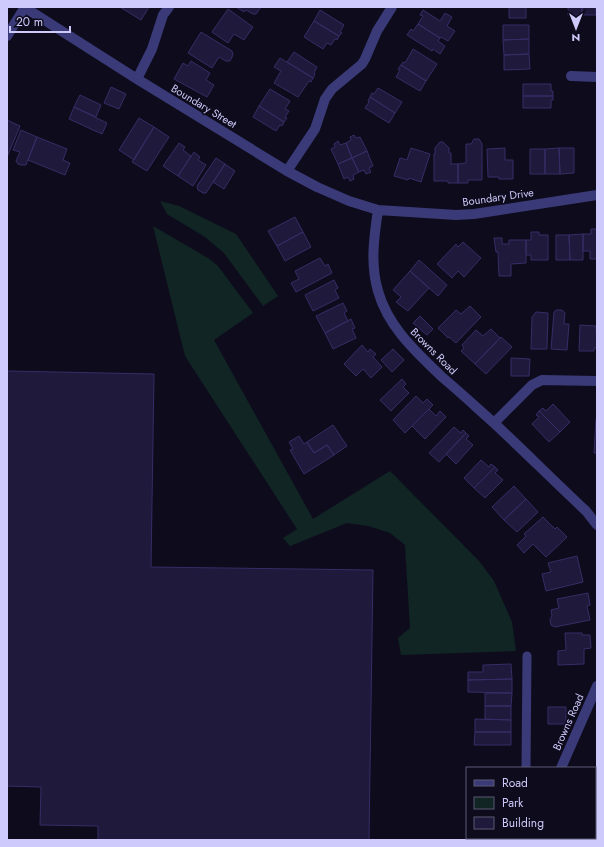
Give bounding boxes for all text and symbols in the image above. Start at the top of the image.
scale bar [10,8,70,34]
north arrow [556,8,596,48]
text: 20 m [16,13,43,31]
text: N [572,30,580,46]
street label: Boundary Street [168,80,240,132]
street label: Boundary Drive [461,184,535,210]
street label: Browns Road [407,324,461,378]
street label: Browns Road [548,691,588,753]
legend [466,767,596,839]
text: Road [502,774,528,792]
text: Park [502,794,524,812]
text: Building [502,814,544,832]

